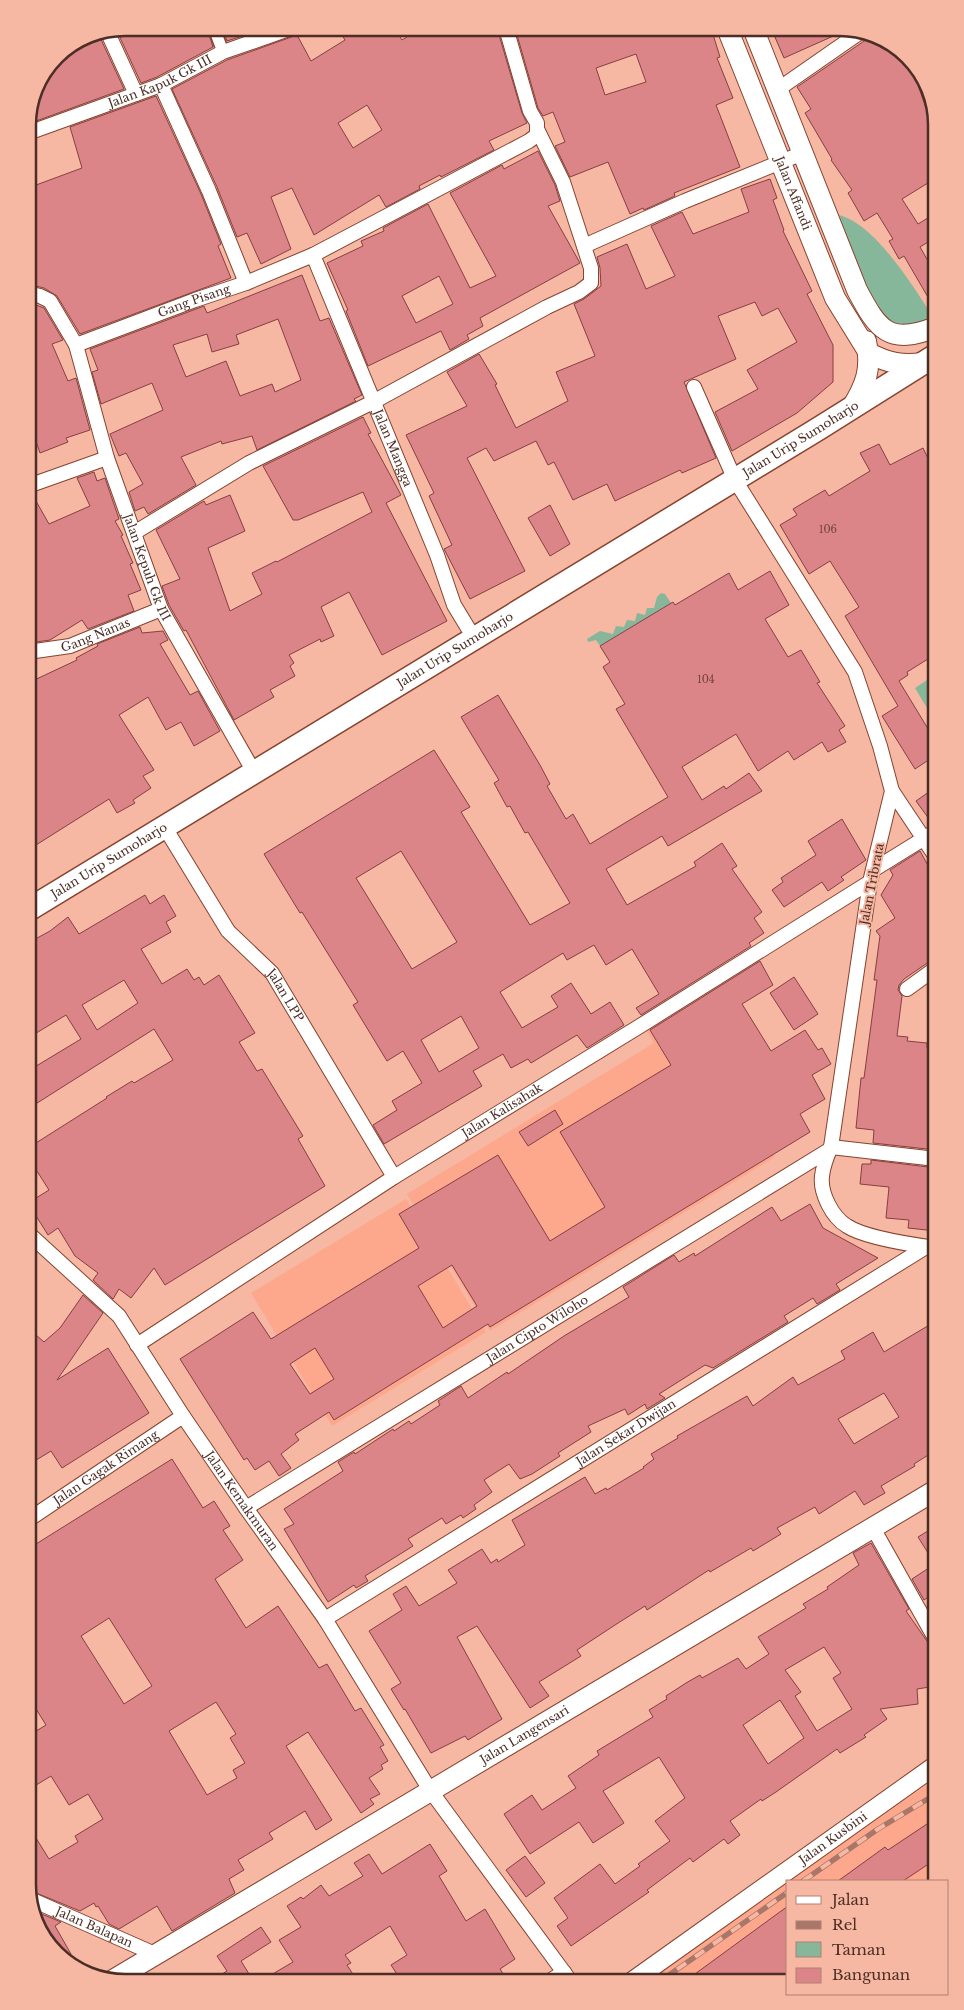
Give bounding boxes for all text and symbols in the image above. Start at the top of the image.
street label: Jalan Kapuk Gk III [104,51,214,111]
street label: Jalan Affandi [771,152,815,232]
street label: Gang Pisang [156,281,233,320]
street label: Jalan Urip Sumoharjo [738,397,861,481]
street label: Jalan Mangga [370,405,416,489]
street label: Jalan Kepuh Gk III [120,509,174,623]
house number: 106 [819,523,837,536]
street label: Jalan Urip Sumoharjo [392,608,516,692]
street label: Gang Nanas [60,614,132,654]
house number: 104 [697,673,715,686]
street label: Jalan Urip Sumoharjo [46,819,170,902]
street label: Jalan Tribrata [856,841,887,928]
street label: Jalan LPP [264,964,307,1024]
street label: Jalan Kalisahak [457,1079,545,1142]
street label: Jalan Cipto Wiloho [482,1292,591,1367]
street label: Jalan Sekar Dwijan [571,1396,678,1470]
street label: Jalan Gagak Rimang [49,1426,162,1509]
street label: Jalan Kemakmuran [201,1446,282,1553]
street label: Jalan Langensari [475,1702,572,1768]
street label: Jalan Kusbini [794,1808,870,1868]
legend [786,1880,949,1995]
text: Jalan [830,1890,869,1909]
street label: Jalan Balapan [52,1902,135,1950]
text: Rel [832,1915,857,1934]
text: Taman [832,1940,886,1959]
text: Bangunan [832,1965,910,1984]

